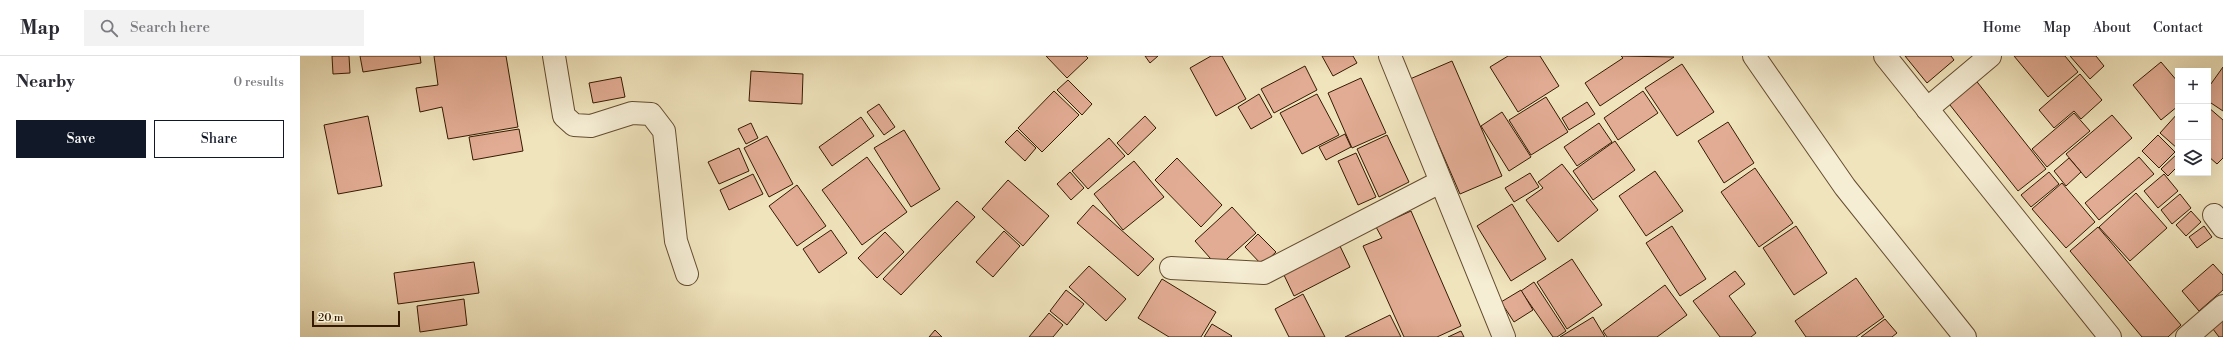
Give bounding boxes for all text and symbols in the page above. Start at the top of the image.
search box [84,10,364,46]
text: Map [20,16,60,40]
icon: search [98,17,120,39]
text: Search here [130,18,210,37]
text: Home [1983,19,2021,37]
text: Map [2043,19,2071,37]
text: About [2093,19,2131,37]
text: Contact [2153,19,2203,37]
map controls [2175,68,2211,176]
button: + [2175,68,2211,104]
text: Nearby [16,71,75,93]
text: 0 results [233,74,284,90]
button: − [2175,104,2211,140]
button: Save [16,120,146,158]
button: Share [154,120,284,158]
button: layers [2175,140,2211,176]
scale bar [312,309,400,328]
text: 20 m [318,311,343,325]

